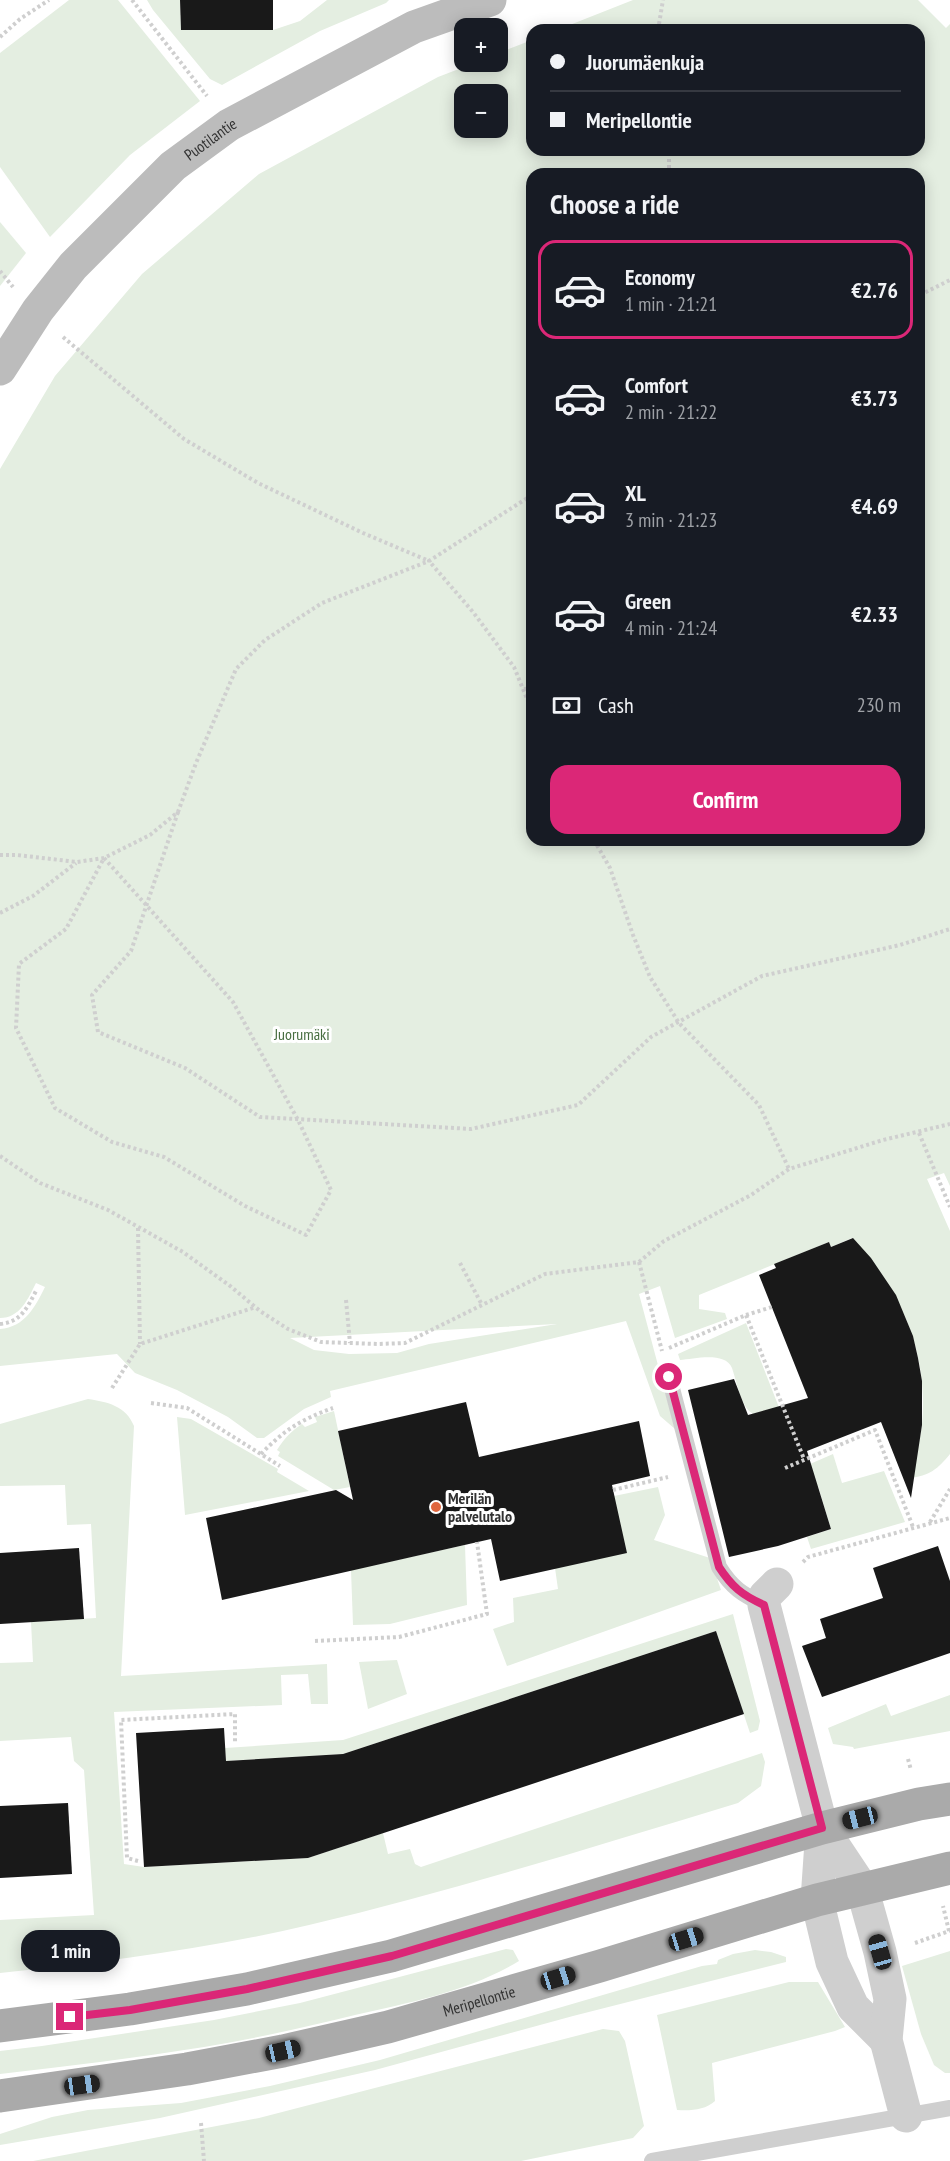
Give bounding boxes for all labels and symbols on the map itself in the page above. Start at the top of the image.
street label: Puotilantie [180,113,240,165]
park label: Juorumäki [273,1024,330,1044]
route start [655,1363,682,1390]
place label: Merilän palvelutalo [448,1488,512,1526]
marker: Merilän palvelutalo [429,1500,443,1514]
car [840,1805,880,1831]
car [666,1925,706,1953]
callout: 1 min [20,1930,119,1972]
car [866,1932,894,1972]
car [538,1964,578,1992]
street label: Meripellontie [441,1981,517,2021]
route end [56,2003,83,2030]
car [263,2038,303,2064]
car [63,2074,101,2096]

